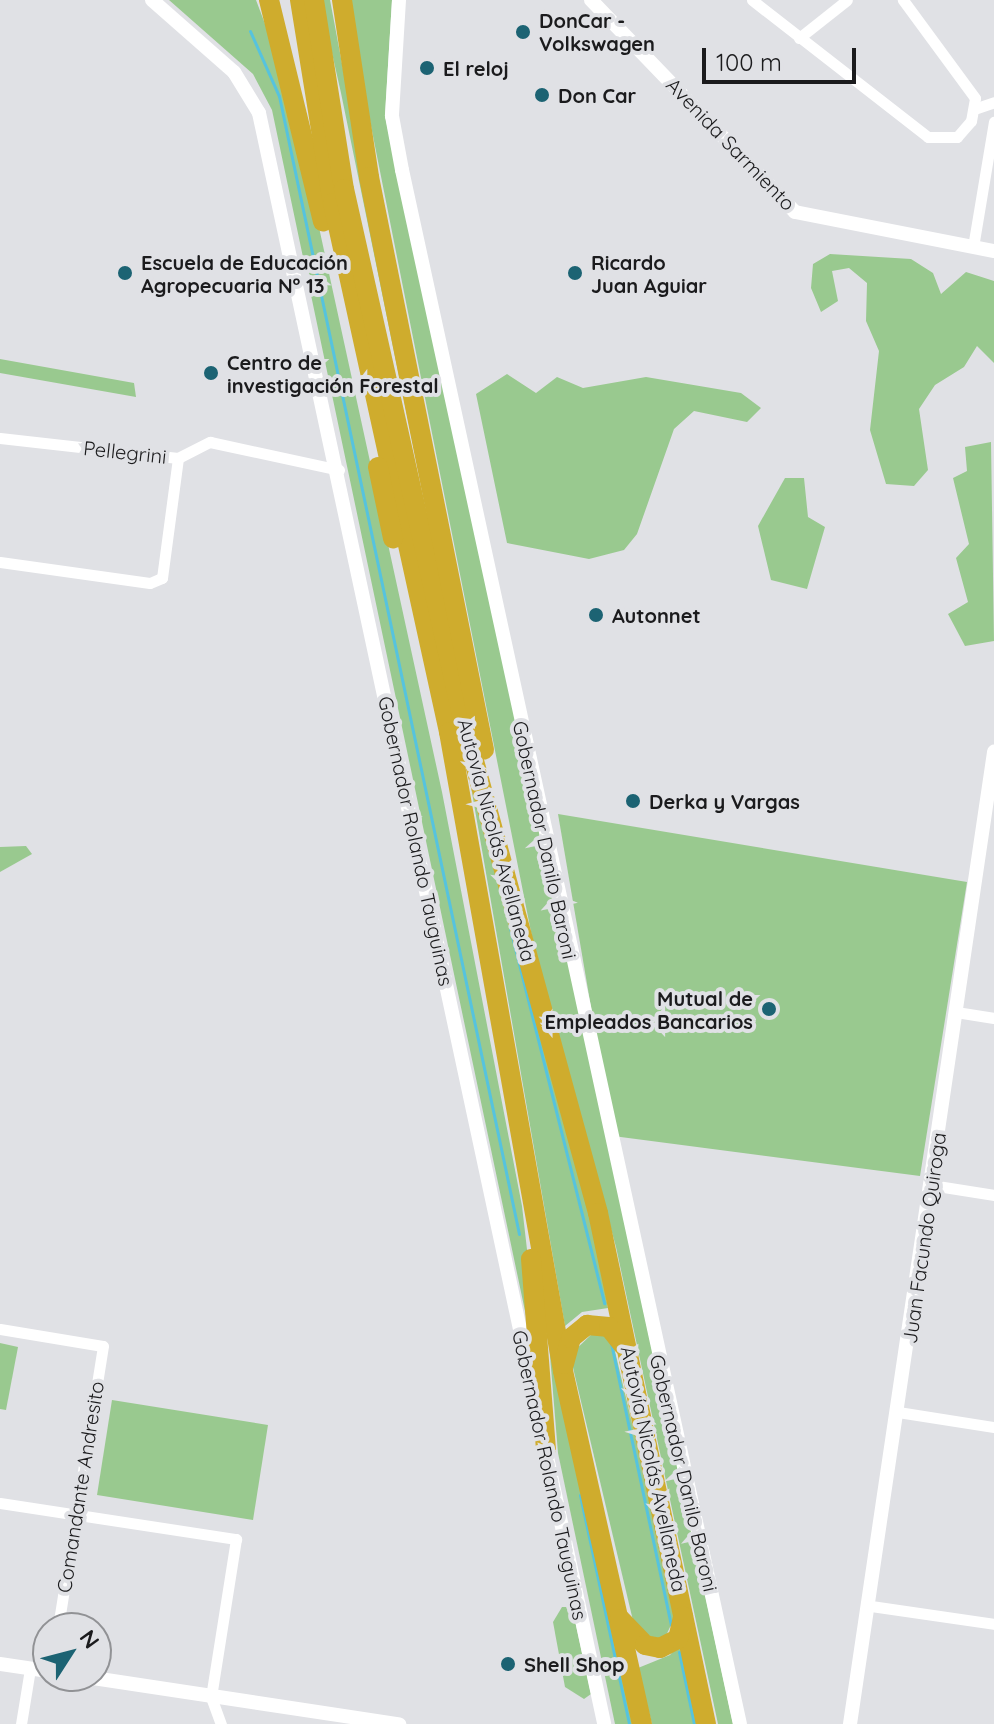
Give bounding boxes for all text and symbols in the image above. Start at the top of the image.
place label: DonCar - Volkswagen [539,8,655,55]
marker: DonCar - Volkswagen [514,23,532,41]
scale bar [706,32,860,82]
text: 100 m [716,47,782,77]
place label: El reloj [443,56,509,80]
marker: El reloj [418,59,436,77]
street label: Avenida Sarmiento [662,73,800,215]
place label: Don Car [558,83,636,107]
marker: Don Car [533,86,551,104]
place label: Escuela de Educación Agropecuaria N° 13 [141,250,348,297]
place label: Ricardo Juan Aguiar [591,250,707,297]
marker: Escuela de Educación Agropecuaria N° 13 [116,264,134,282]
marker: Ricardo Juan Aguiar [566,264,584,282]
place label: Centro de investigación Forestal [227,350,439,397]
marker: Centro de investigación Forestal [202,364,220,382]
street label: Pellegrini [82,436,168,468]
place label: Autonnet [612,603,701,627]
marker: Autonnet [587,606,605,624]
street label: Gobernador Rolando Tauguinas [374,694,458,988]
street label: Autovía Nicolás Avellaneda [453,716,541,964]
street label: Gobernador Danilo Baroni [508,719,582,961]
place label: Derka y Vargas [649,789,800,813]
marker: Derka y Vargas [624,792,642,810]
place label: Mutual de Empleados Bancarios [545,986,753,1033]
marker: Mutual de Empleados Bancarios [760,1000,778,1018]
street label: Juan Facundo Quiroga [897,1131,951,1345]
street label: Gobernador Rolando Tauguinas [508,1328,592,1622]
street label: Autovía Nicolás Avellaneda [616,1344,692,1594]
street label: Gobernador Danilo Baroni [645,1352,723,1594]
street label: Comandante Andresito [51,1379,109,1595]
north arrow [32,1612,112,1692]
text: N [74,1624,106,1654]
place label: Shell Shop [524,1652,625,1676]
marker: Shell Shop [499,1655,517,1673]

